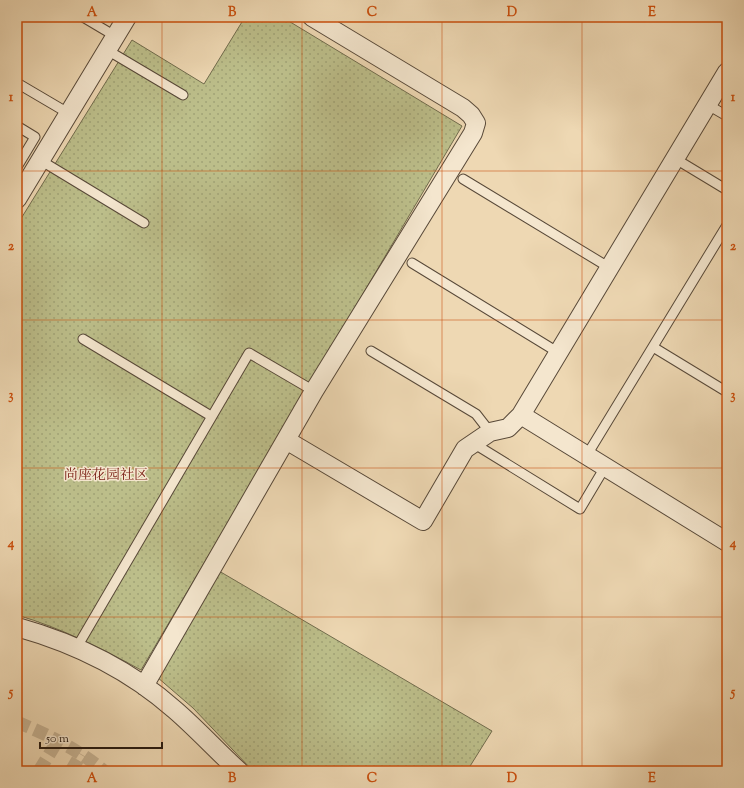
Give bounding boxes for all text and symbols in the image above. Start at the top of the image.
text: A [87,4,98,22]
text: B [228,4,237,22]
text: C [367,4,377,22]
text: D [507,4,517,22]
text: E [648,4,656,22]
text: 1 [9,89,14,107]
text: 1 [731,89,736,107]
text: 2 [8,238,15,256]
text: 2 [730,238,737,256]
text: 3 [8,387,14,405]
text: 3 [730,387,736,405]
district label: 尚座花园社区 [64,466,148,486]
text: 4 [7,535,15,553]
text: 4 [729,535,737,553]
text: 5 [8,684,14,702]
text: 5 [730,684,736,702]
scale bar [40,724,162,750]
text: 50 m [45,730,69,748]
text: A [87,770,98,788]
text: B [228,770,237,788]
text: C [367,770,377,788]
text: D [507,770,517,788]
text: E [648,770,656,788]

